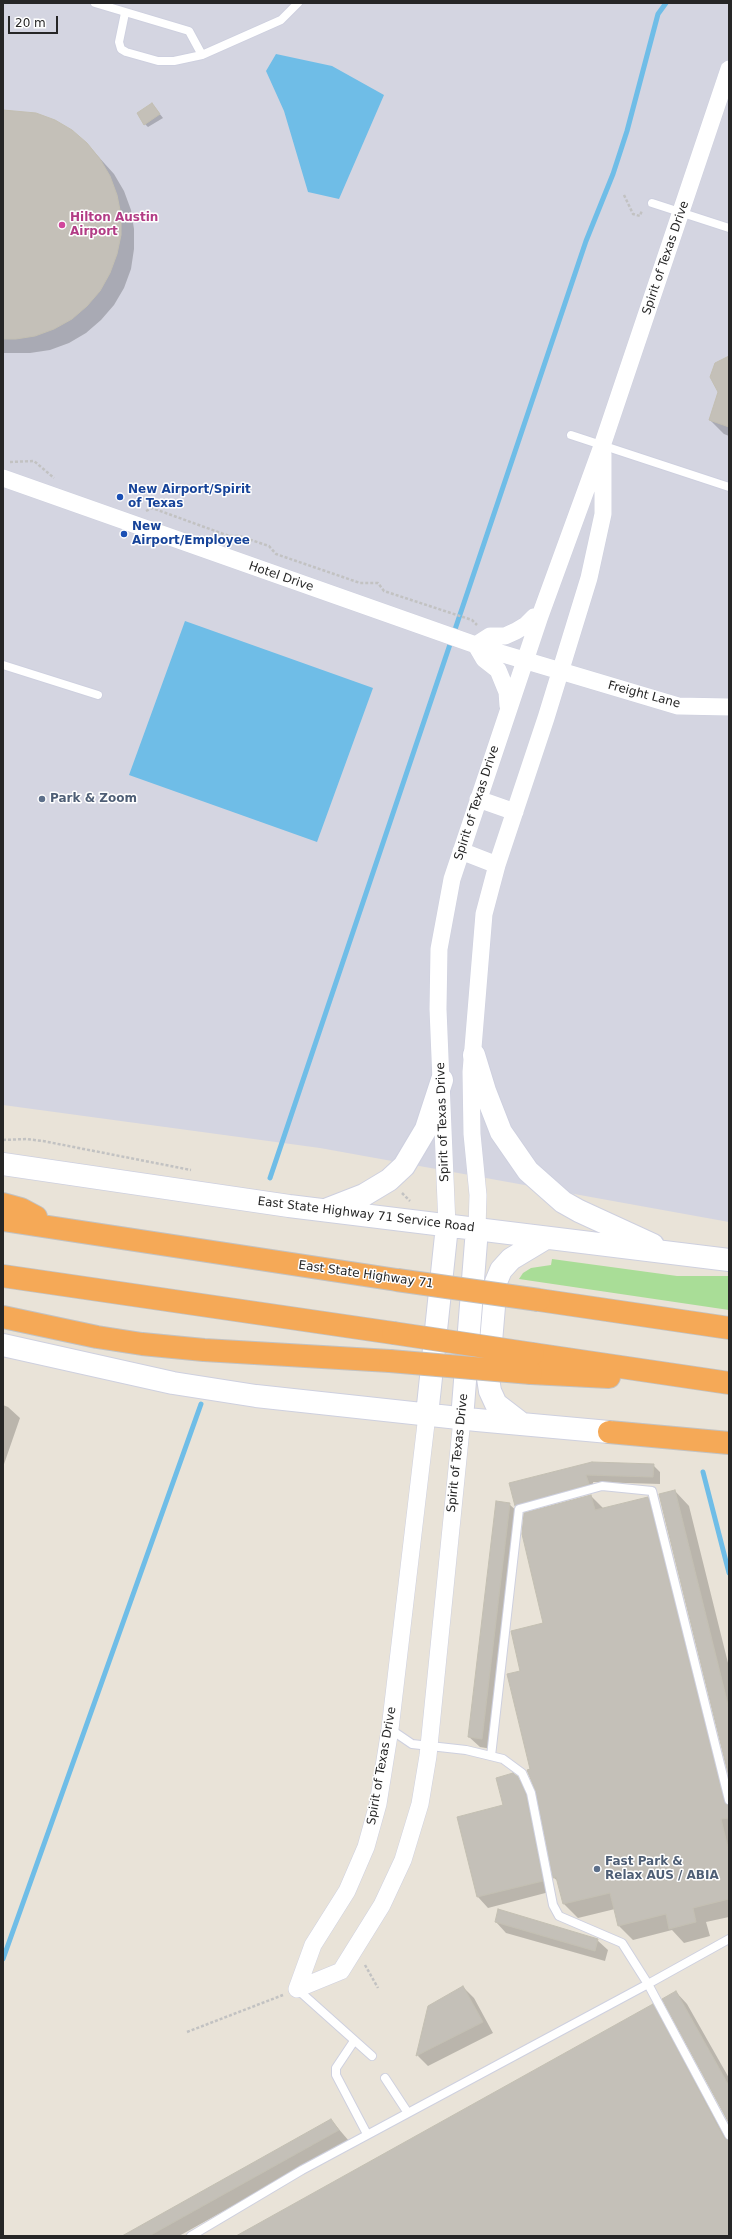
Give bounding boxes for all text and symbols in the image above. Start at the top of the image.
scale bar [10,8,60,34]
text: 20 m [15,16,46,30]
street label: Spirit of Texas Drive [640,199,692,317]
place label: Hilton Austin Airport [70,211,158,239]
marker: Hilton Austin Airport [57,220,67,230]
place label: New Airport/Spirit of Texas [128,483,251,511]
marker: New Airport/Spirit of Texas [115,492,125,502]
place label: New Airport/Employee [132,520,250,548]
marker: New Airport/Employee [119,529,129,539]
street label: Hotel Drive [247,559,315,595]
street label: Freight Lane [606,678,682,712]
street label: Spirit of Texas Drive [452,744,502,862]
place label: Park & Zoom [50,792,137,806]
marker: Park & Zoom [37,794,47,804]
street label: Spirit of Texas Drive [434,1062,452,1182]
street label: East State Highway 71 Service Road [257,1195,475,1235]
street label: East State Highway 71 [298,1258,434,1292]
street label: Spirit of Texas Drive [445,1393,471,1513]
street label: Spirit of Texas Drive [365,1706,399,1826]
place label: Fast Park & Relax AUS / ABIA [605,1855,719,1883]
marker: Fast Park & Relax AUS / ABIA [592,1864,602,1874]

